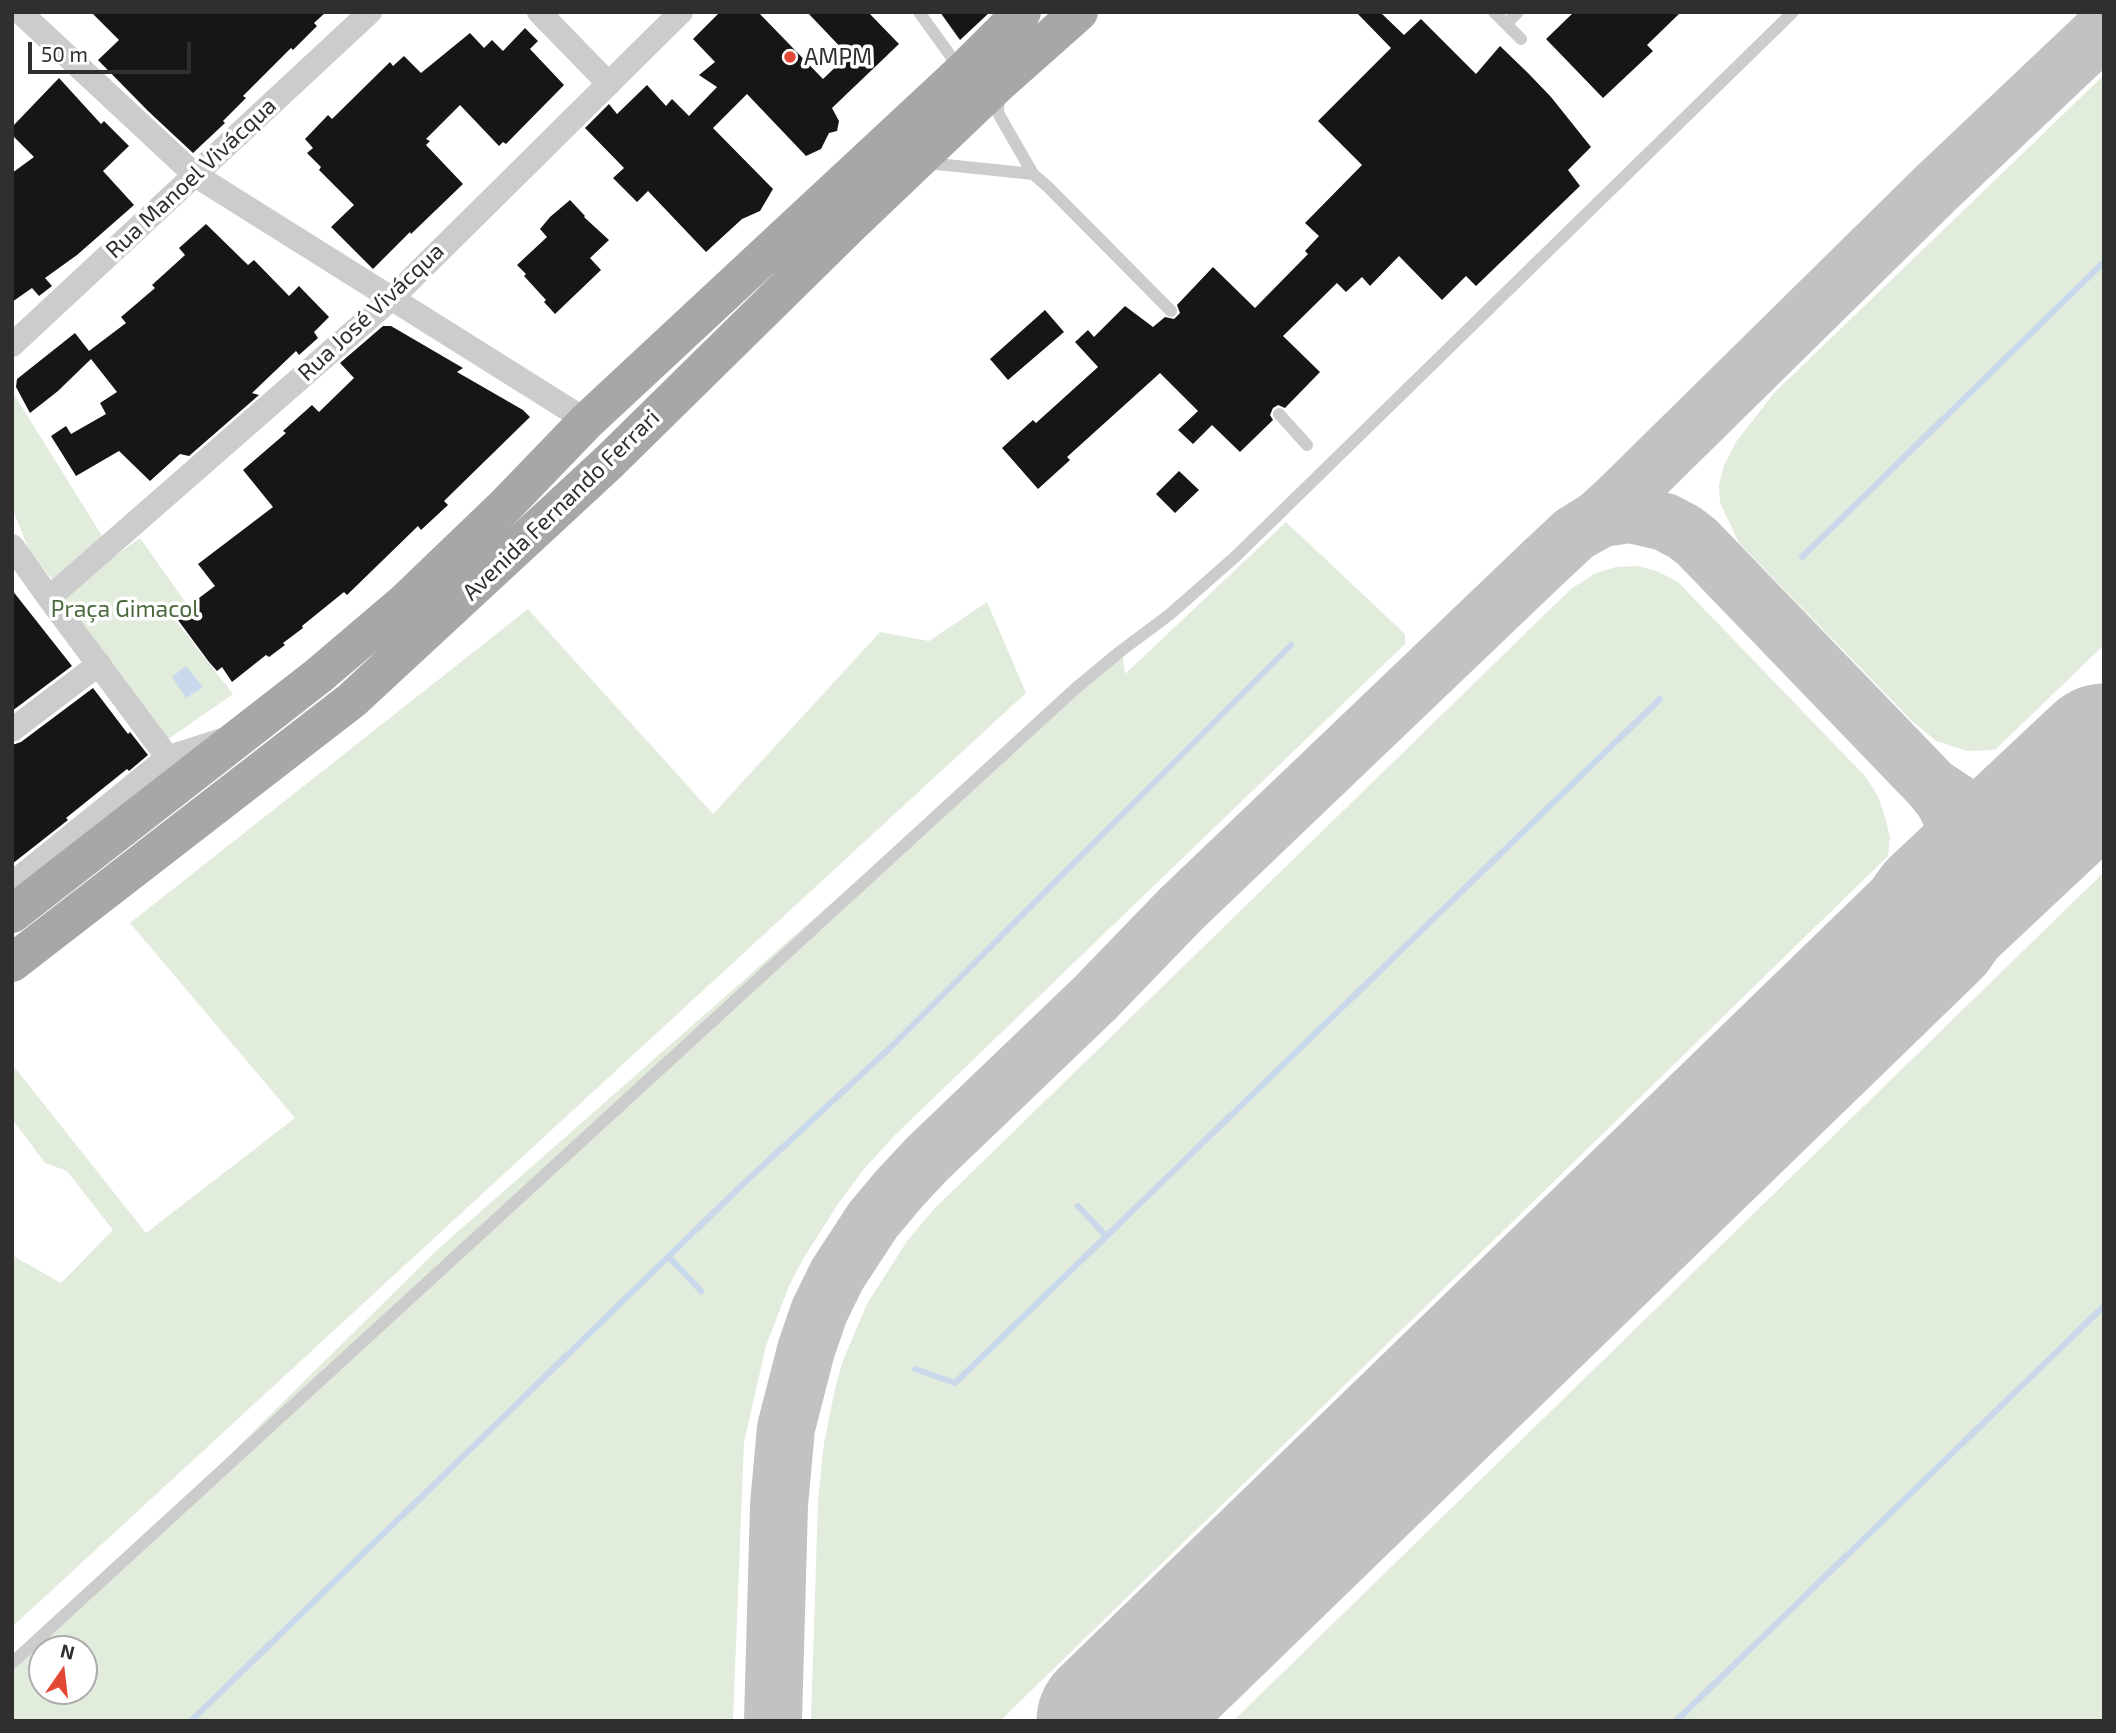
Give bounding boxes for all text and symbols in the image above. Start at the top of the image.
scale bar [32,28,194,72]
text: 50 m [41,41,88,66]
place label: AMPM [804,43,872,71]
marker: AMPM [782,49,798,65]
street label: Rua Manoel Vivácqua [100,92,282,264]
street label: Rua José Vivácqua [292,237,450,387]
street label: Avenida Fernando Ferrari [457,404,665,606]
park label: Praça Gimacol [51,595,199,623]
north arrow [28,1635,98,1705]
text: N [58,1638,77,1664]

